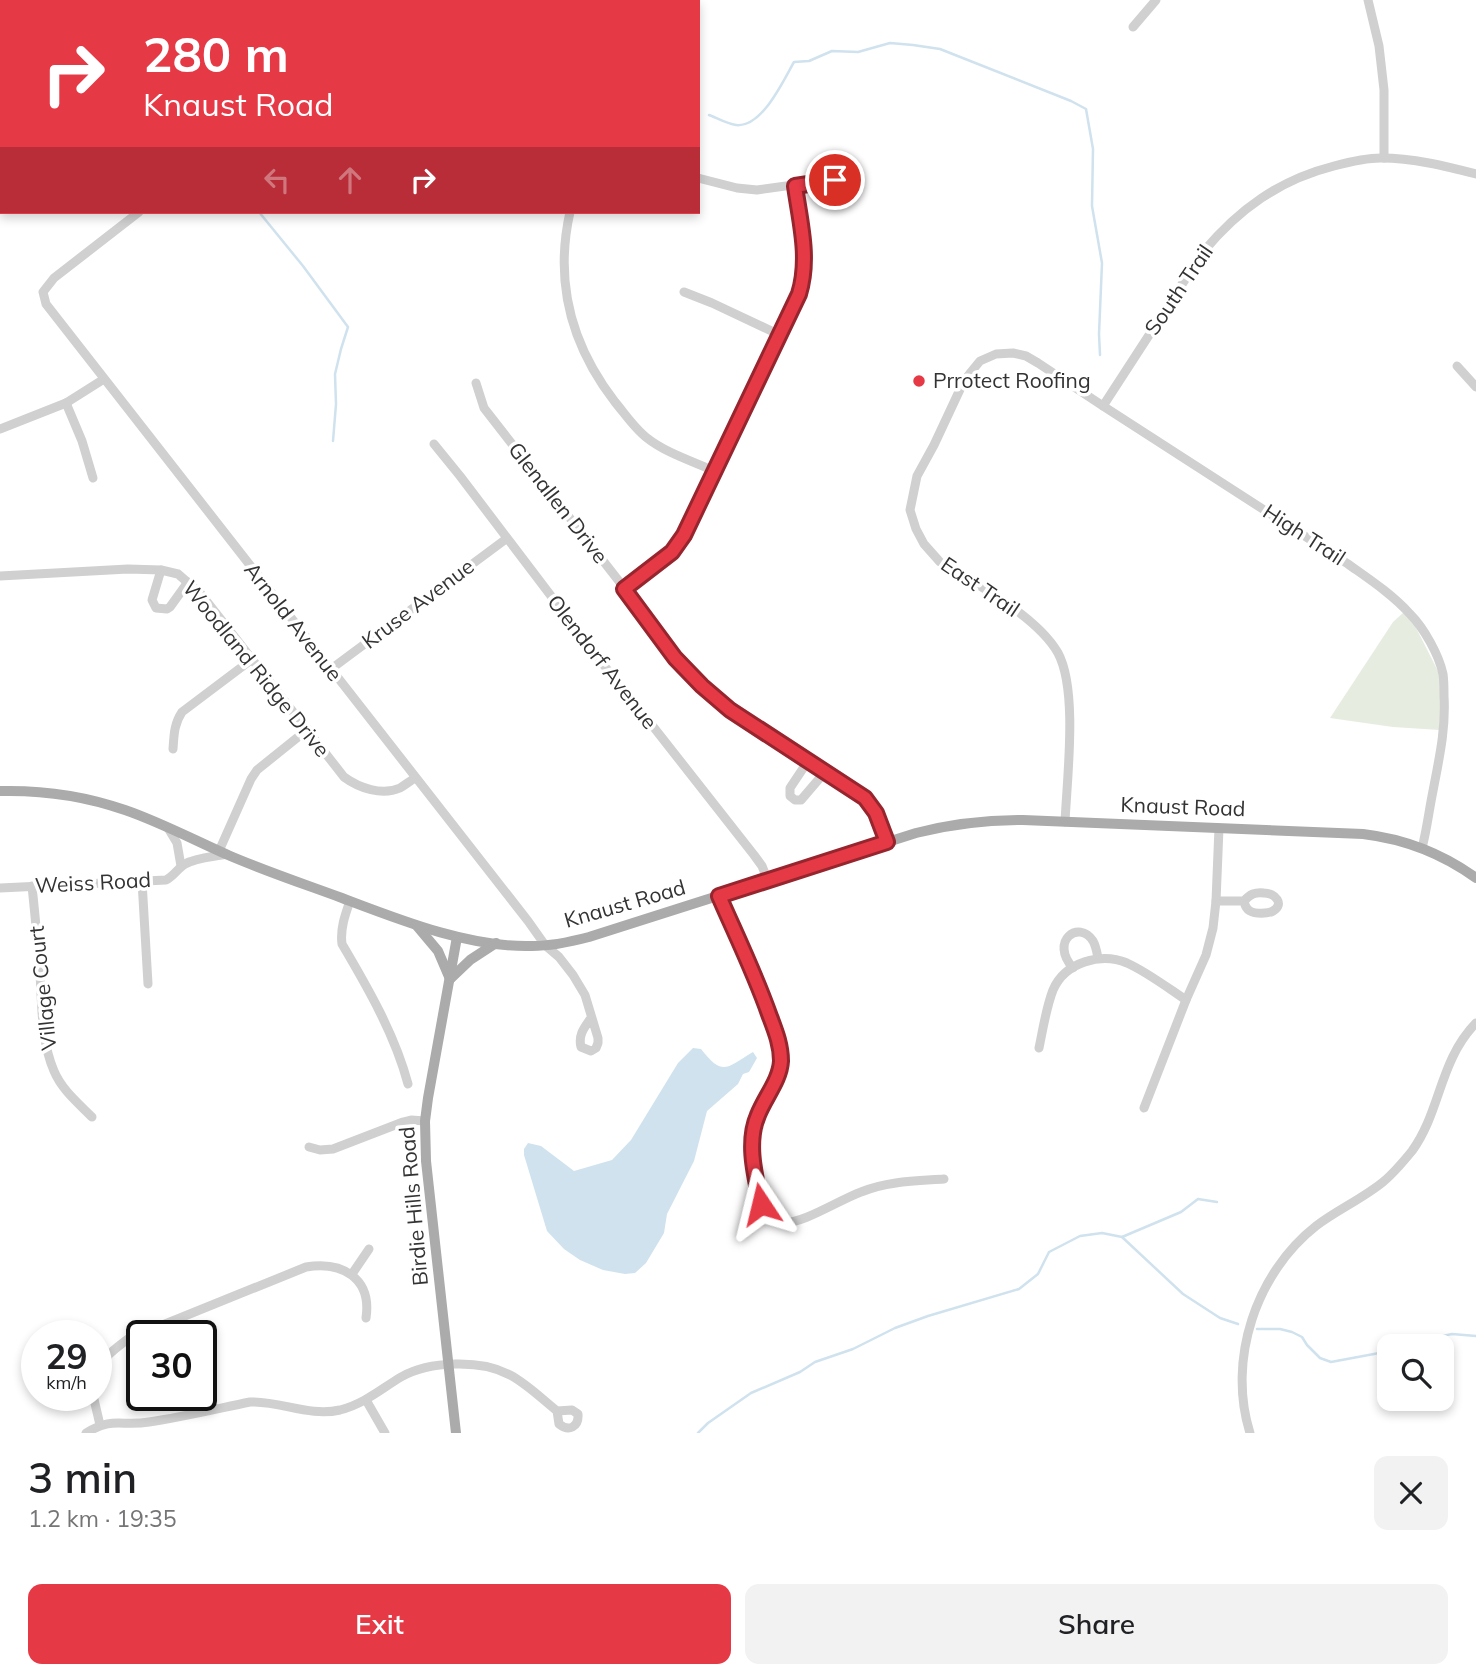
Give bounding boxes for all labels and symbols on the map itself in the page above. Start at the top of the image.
pin [805,150,865,210]
street label: South Trail [1138,239,1218,340]
place label: Prrotect Roofing [933,367,1091,393]
marker: Prrotect Roofing [911,373,927,389]
street label: Glenallen Drive [503,437,614,568]
street label: High Trail [1259,498,1351,570]
street label: East Trail [936,550,1025,622]
street label: Kruse Avenue [356,553,479,654]
street label: Arnold Avenue [239,557,348,686]
street label: Woodland Ridge Drive [178,575,336,762]
street label: Olendorf Avenue [542,589,663,734]
street label: Knaust Road [1120,791,1246,821]
street label: Weiss Road [34,866,152,898]
street label: Knaust Road [561,873,688,933]
street label: Village Court [23,925,61,1052]
street label: Birdie Hills Road [393,1125,433,1287]
position arrow [724,1167,798,1241]
speed limit sign: 30 [126,1320,217,1411]

